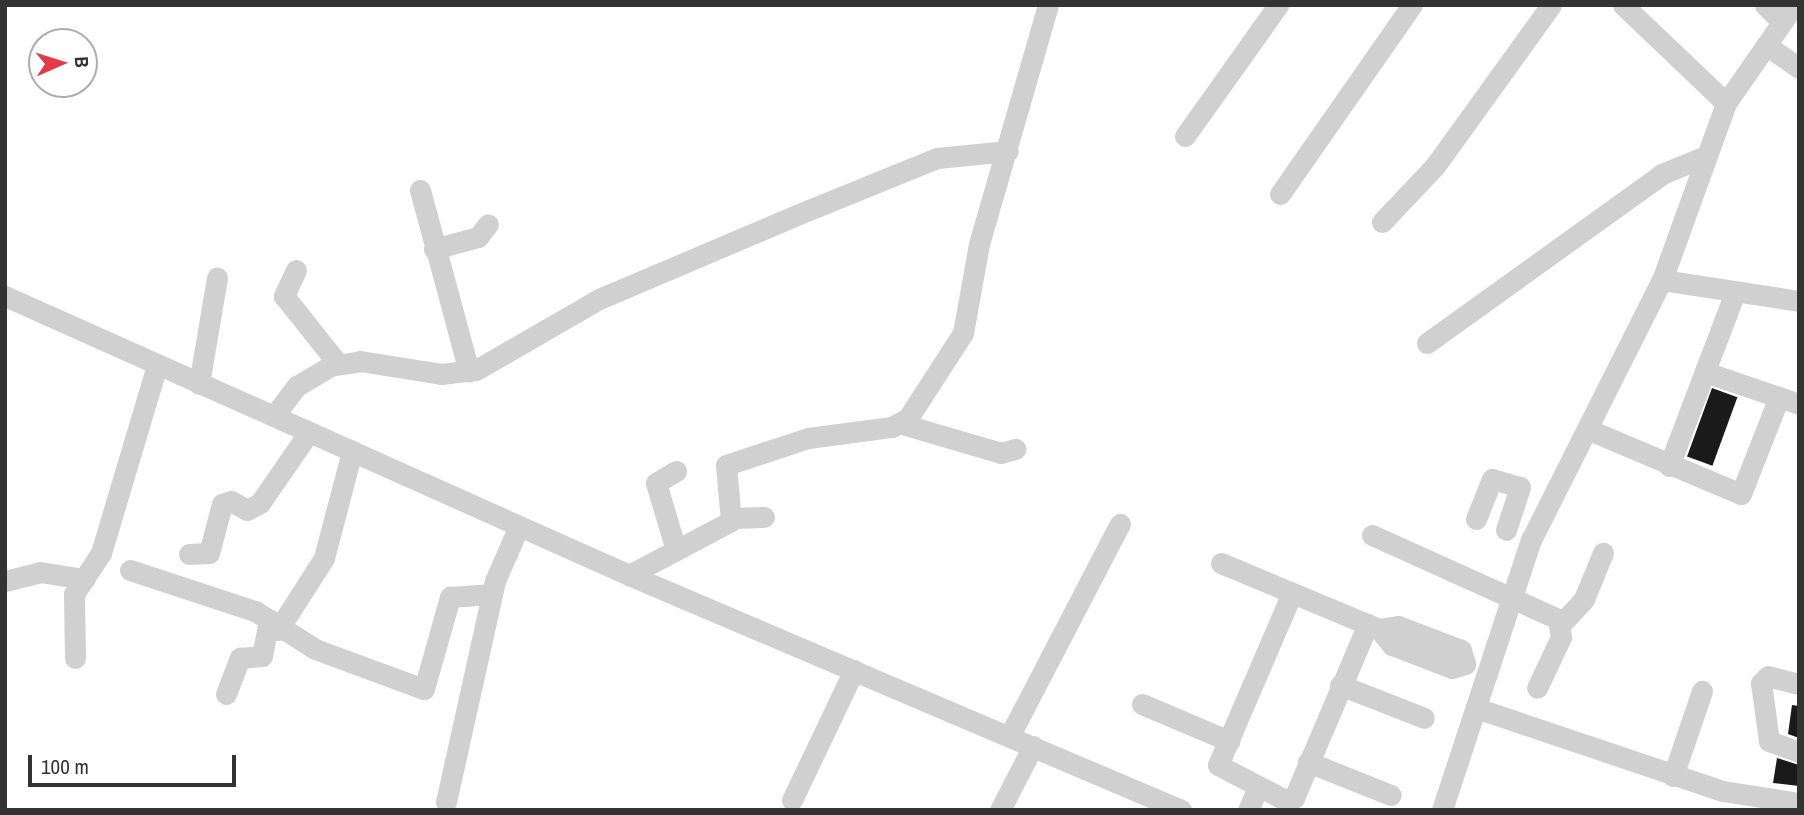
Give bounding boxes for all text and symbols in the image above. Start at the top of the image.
north arrow [28,28,98,98]
text: B [69,56,95,68]
scale bar [32,742,240,786]
text: 100 m [41,752,89,781]

